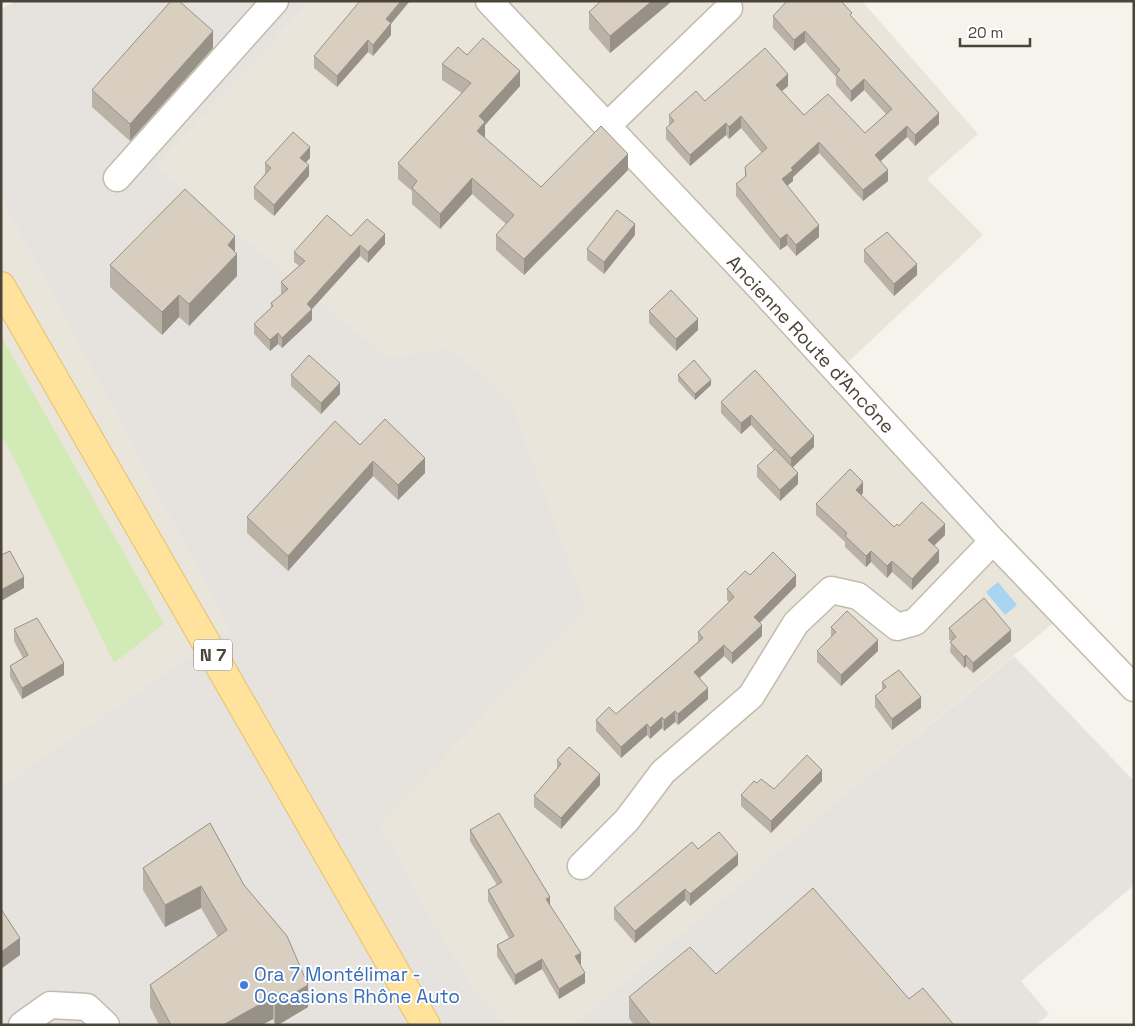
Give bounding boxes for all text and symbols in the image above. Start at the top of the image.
scale bar [960,15,1030,47]
text: 20 m [968,23,1003,42]
street label: Ancienne Route d'Ancône [721,250,900,439]
road number: N 7 [194,640,232,670]
place label: Ora 7 Montélimar - Occasions Rhône Auto [254,962,460,1009]
marker: Ora 7 Montélimar - Occasions Rhône Auto [238,979,250,991]

